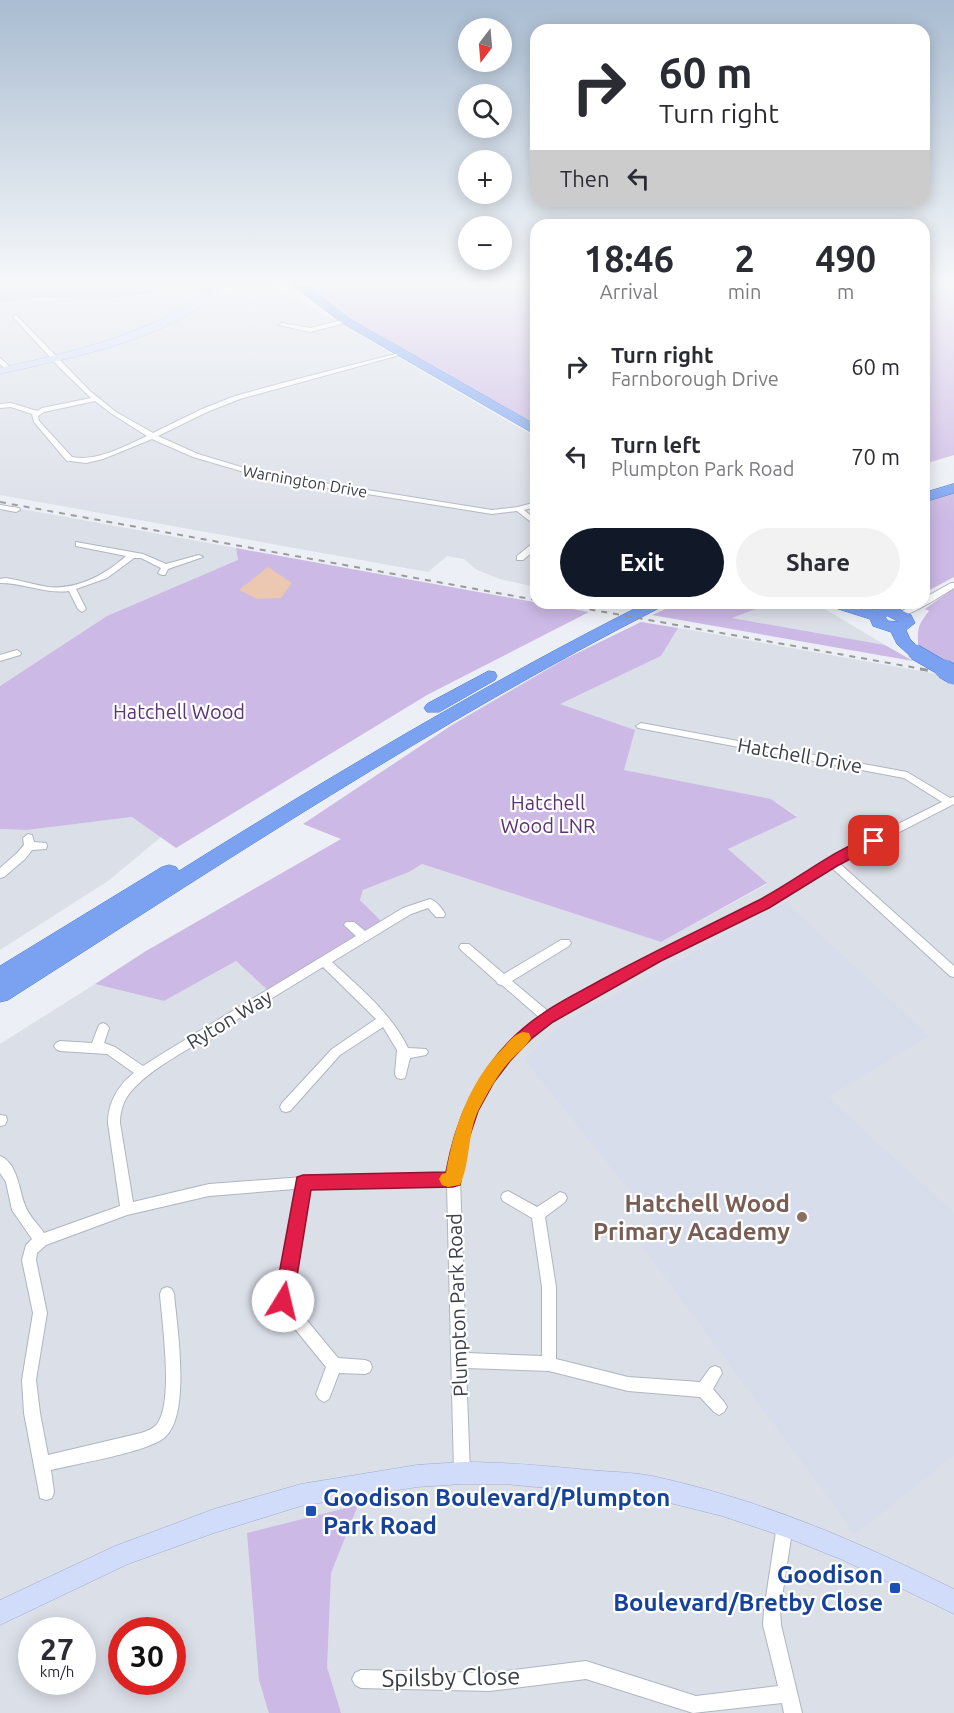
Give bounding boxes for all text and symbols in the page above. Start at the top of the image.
north arrow [458,18,512,72]
map controls [458,18,512,270]
icon: right [560,48,638,126]
text: 60 m [659,49,753,96]
button: search [458,84,512,138]
text: Turn right [659,98,779,128]
button: + [458,150,512,204]
icon: left [622,162,655,195]
text: Then [560,166,610,191]
button: − [458,216,512,270]
text: 18:46 [584,238,674,279]
text: 2 [734,238,755,279]
text: 490 [815,238,876,279]
text: Arrival [600,280,658,303]
text: min [728,280,761,303]
text: m [837,280,854,303]
text: Turn right [611,342,713,367]
icon: right [560,350,593,383]
text: 60 m [851,354,900,379]
text: Farnborough Drive [611,367,779,390]
text: Turn left [611,432,701,457]
icon: left [560,440,593,473]
text: 70 m [851,444,900,469]
text: Plumpton Park Road [611,457,795,480]
street label: Warnington Drive [241,461,369,501]
button: Exit [560,528,724,597]
button: Share [736,528,900,597]
park label: Hatchell Wood [113,700,245,723]
street label: Hatchell Drive [736,733,864,777]
park label: Hatchell Wood LNR [501,791,595,837]
pin [848,815,899,866]
icon: arrive [857,824,890,857]
street label: Ryton Way [182,984,276,1053]
place label: Hatchell Wood Primary Academy [593,1190,790,1245]
marker: Hatchell Wood Primary Academy [795,1210,809,1224]
street label: Plumpton Park Road [442,1213,472,1397]
position arrow [251,1269,315,1333]
place label: Goodison Boulevard/Plumpton Park Road [323,1484,670,1539]
marker: Goodison Boulevard/Plumpton Park Road [304,1504,318,1518]
place label: Goodison Boulevard/Bretby Close [613,1561,883,1616]
marker: Goodison Boulevard/Bretby Close [888,1581,902,1595]
speed limit sign: 30 [108,1617,186,1695]
text: 27 [40,1632,74,1666]
street label: Spilsby Close [381,1662,521,1692]
text: km/h [40,1663,74,1680]

